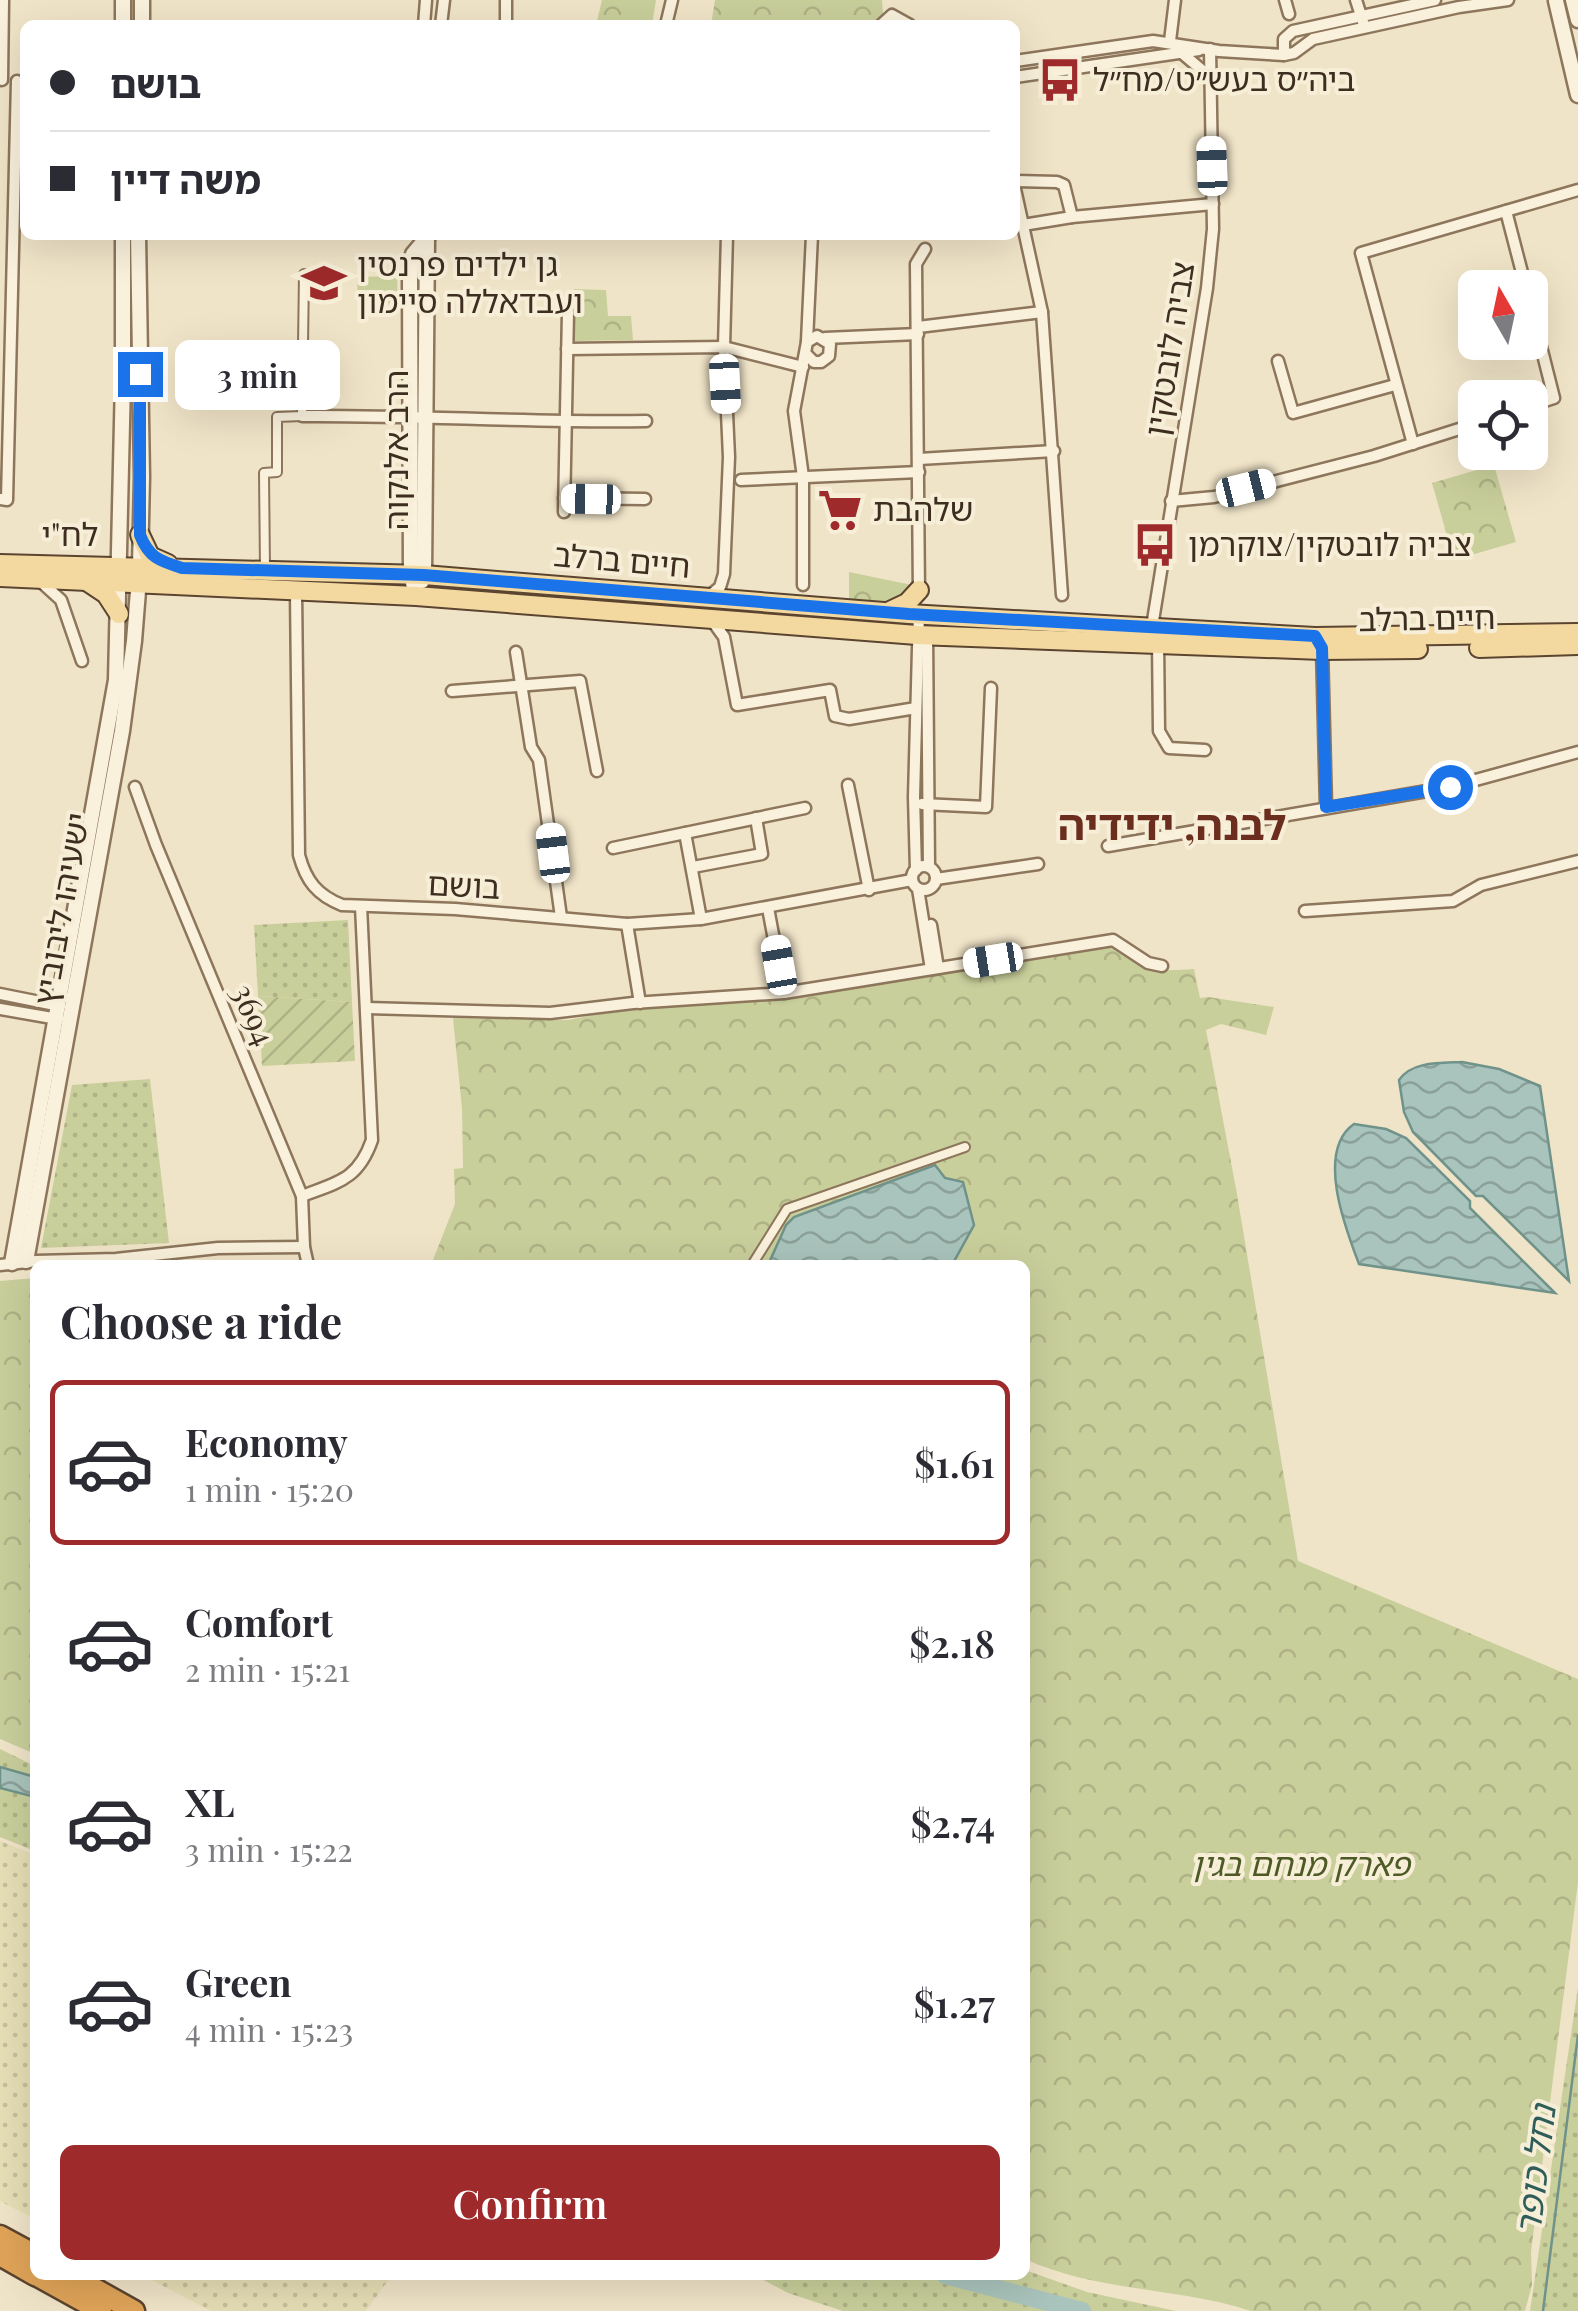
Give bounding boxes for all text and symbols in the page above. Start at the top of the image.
bus stop icon: ביה״ס בעש״ט/מח״ל [1036,56,1084,104]
place label: ביה״ס בעש״ט/מח״ל [1093,56,1356,99]
text: בושם [110,57,201,108]
car [1196,135,1228,197]
text: משה דיין [110,153,261,204]
place label: גן ילדים פרנסין ועבדאללה סיימון [357,241,583,321]
street label: צביה לובטקין [1133,258,1203,439]
school or university icon: גן ילדים פרנסין ועבדאללה סיימון [300,259,348,307]
north arrow [1458,270,1548,360]
map controls [1458,270,1548,470]
callout: 3 min [175,339,340,409]
route end [118,352,163,397]
text: 3 min [217,353,298,396]
car [708,353,742,415]
street label: הרב אלנקוה [373,370,416,530]
button: locate [1458,380,1548,470]
car [1213,466,1279,510]
car [561,483,621,515]
supermarket icon: שלהבת [816,486,864,534]
place label: שלהבת [873,486,973,529]
street label: לח"י [42,511,98,554]
bus stop icon: צביה לובטקין/צוקרמן [1131,521,1179,569]
place label: צביה לובטקין/צוקרמן [1188,521,1472,564]
street label: חיים ברלב [552,531,692,586]
street label: חיים ברלב [1358,594,1496,639]
route start [1428,765,1473,810]
district label: לבנה, ידידיה [1058,795,1286,851]
street label: ישעיהו ליבוביץ [21,809,98,1008]
car [534,821,572,885]
street label: בושם [427,860,502,907]
car [759,933,799,997]
car [961,940,1025,980]
street label: 3694 [223,977,287,1051]
text: Choose a ride [60,1290,342,1350]
text: Economy [185,1416,348,1467]
icon: car [65,1418,155,1508]
text: $1.61 [914,1437,995,1488]
text: 1 min · 15:20 [185,1467,354,1510]
text: Comfort [185,1596,333,1647]
icon: car [65,1598,155,1688]
text: $2.18 [909,1617,995,1668]
text: 2 min · 15:21 [185,1647,350,1690]
text: XL [185,1776,234,1827]
icon: car [65,1778,155,1868]
text: $2.74 [910,1797,995,1848]
text: 3 min · 15:22 [185,1827,353,1870]
park label: פארק מנחם בגין [1192,1841,1413,1884]
text: Green [185,1956,292,2007]
icon: car [65,1958,155,2048]
text: $1.27 [913,1977,995,2028]
text: 4 min · 15:23 [185,2007,353,2050]
water label: נחל כופר [1502,2099,1565,2237]
button: Confirm [60,2145,1000,2260]

